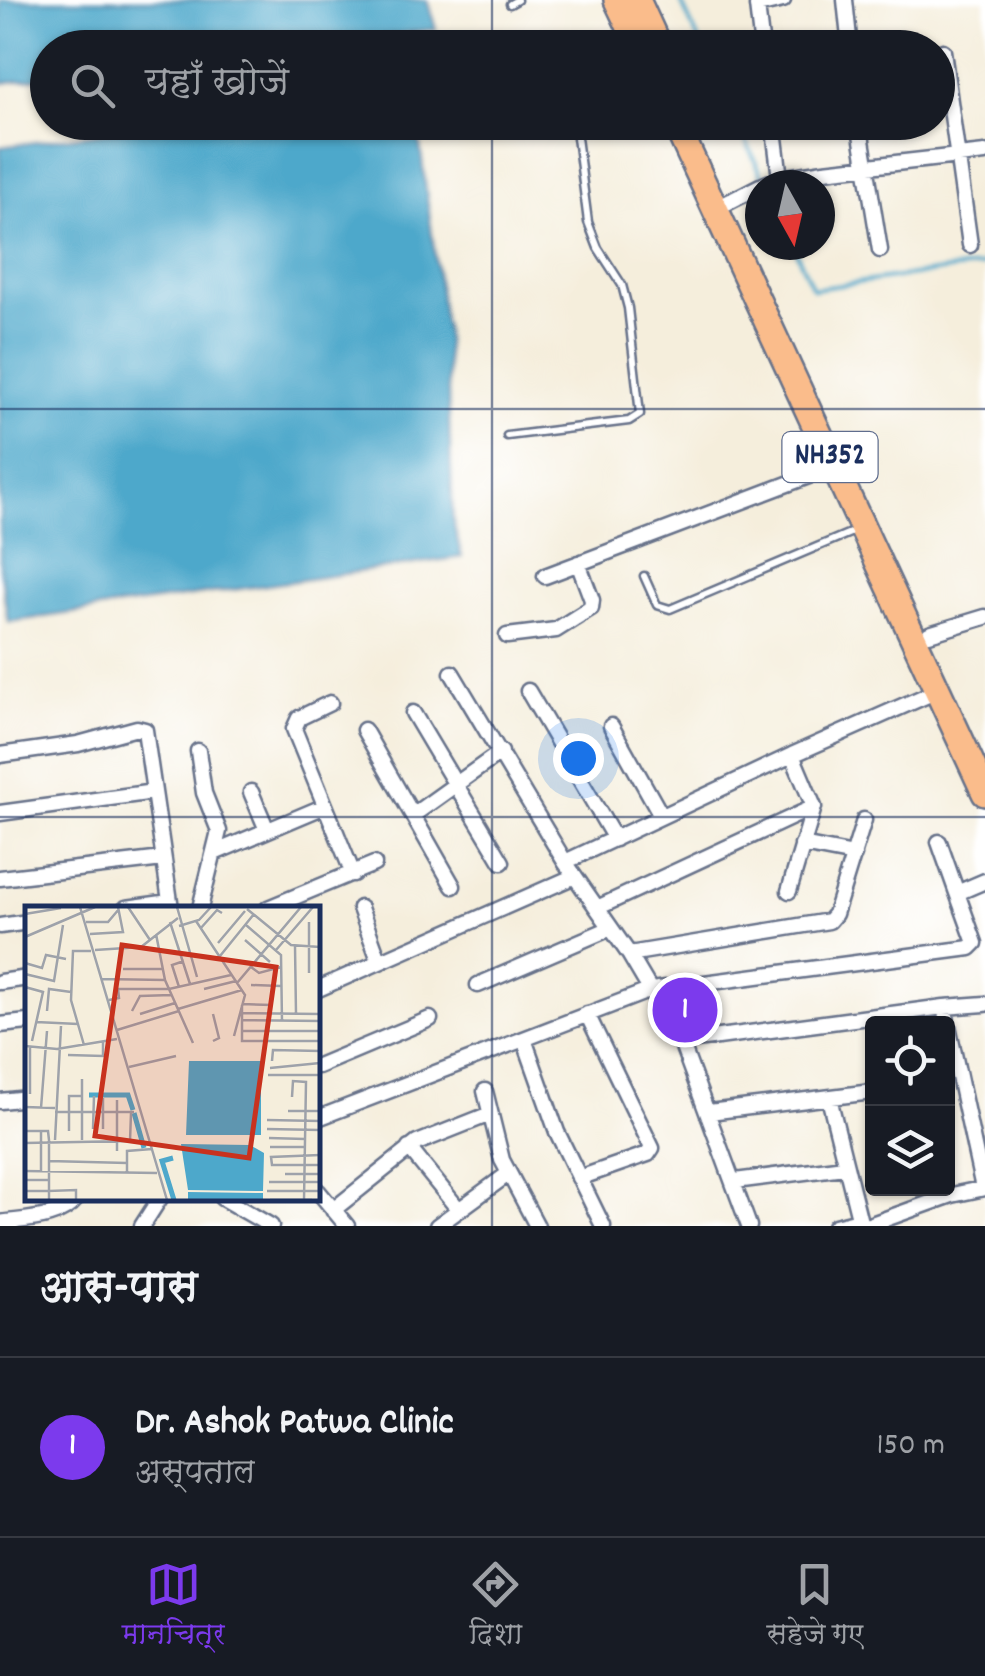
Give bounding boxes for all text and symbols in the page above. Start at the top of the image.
search box [30,30,955,140]
icon: search [65,58,120,113]
text: यहाँ खोजें [145,58,289,113]
north arrow [745,170,835,260]
road number: NH352 [782,432,878,482]
your location [553,733,604,784]
inset map [25,906,320,1201]
pin: 1 [652,972,718,1048]
map controls [865,1016,955,1196]
button: locate [865,1016,955,1106]
button: layers [865,1106,955,1196]
text: आस-पास [40,1261,197,1321]
text: Dr. Ashok Patwa Clinic [135,1397,454,1452]
text: 1 [69,1424,76,1470]
text: 150 m [876,1424,945,1470]
text: अस्पताल [135,1452,255,1498]
tab: मानचित्र [122,1557,225,1657]
tab: दिशा [468,1557,523,1657]
tab: सहेजे गए [767,1557,863,1657]

